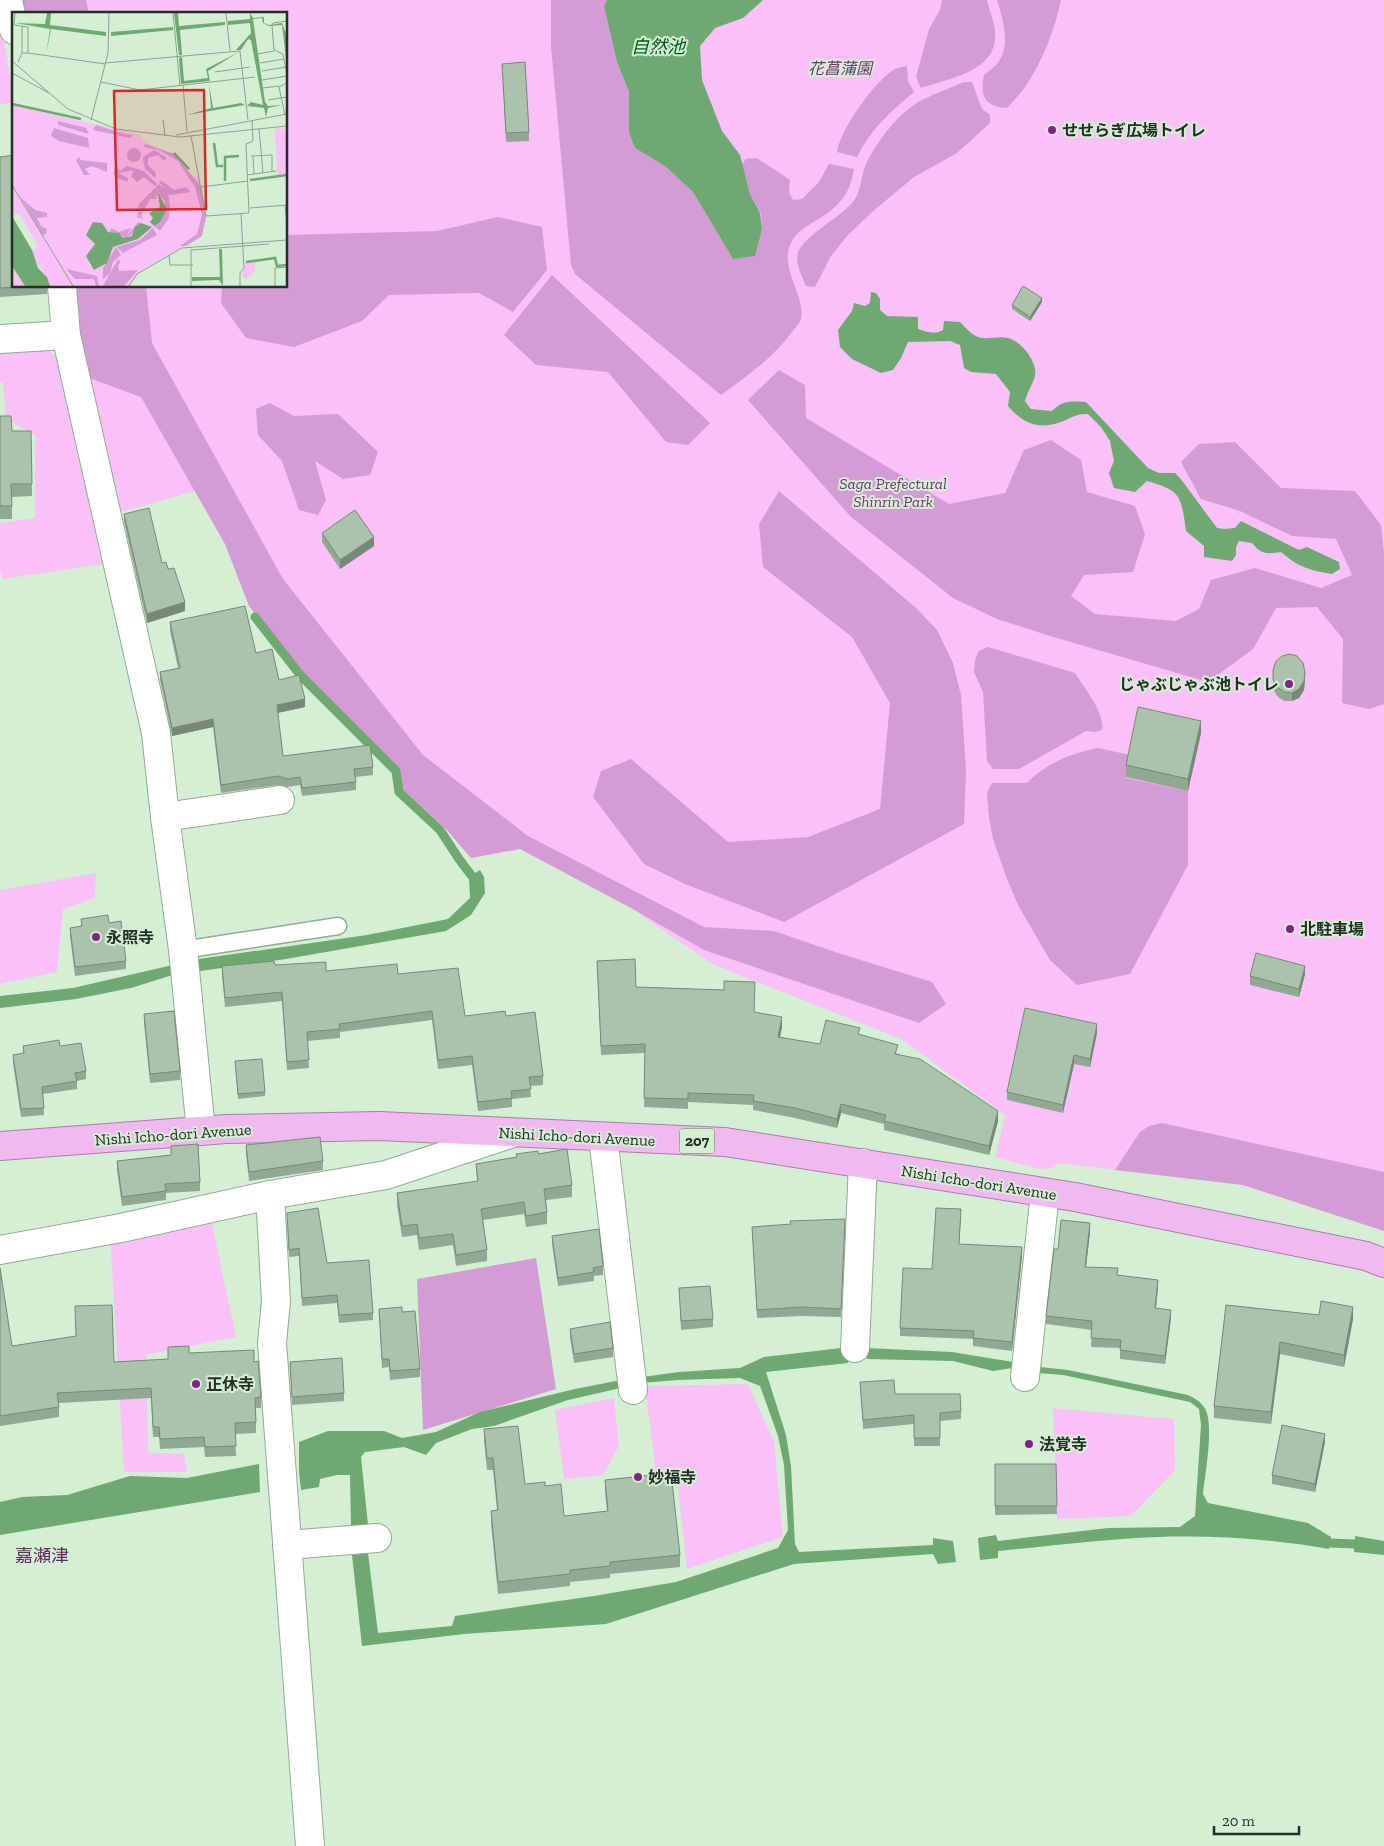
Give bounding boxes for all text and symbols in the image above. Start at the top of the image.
inset map [12,12,288,288]
water label: 自然池 [631,36,687,58]
park label: 花菖蒲園 [808,59,874,78]
place label: せせらぎ広場トイレ [1062,121,1206,140]
marker: せせらぎ広場トイレ [1046,124,1058,136]
park label: Saga Prefectural Shinrin Park [839,474,947,511]
place label: じゃぶじゃぶ池トイレ [1119,675,1279,694]
marker: じゃぶじゃぶ池トイレ [1283,678,1295,690]
place label: 北駐車場 [1300,920,1364,939]
marker: 北駐車場 [1284,923,1296,935]
place label: 永照寺 [106,928,154,947]
marker: 永照寺 [90,931,102,943]
street label: Nishi Icho-dori Avenue [94,1120,252,1149]
street label: Nishi Icho-dori Avenue [498,1123,656,1150]
road number: 207 [680,1128,714,1154]
street label: Nishi Icho-dori Avenue [900,1161,1058,1204]
place label: 正休寺 [206,1375,254,1394]
marker: 正休寺 [190,1378,202,1390]
place label: 法覚寺 [1039,1435,1087,1454]
marker: 法覚寺 [1023,1438,1035,1450]
place label: 妙福寺 [648,1468,696,1487]
marker: 妙福寺 [632,1471,644,1483]
district label: 嘉瀬津 [15,1545,69,1567]
scale bar [1214,1804,1299,1836]
text: 20 m [1222,1812,1255,1830]

